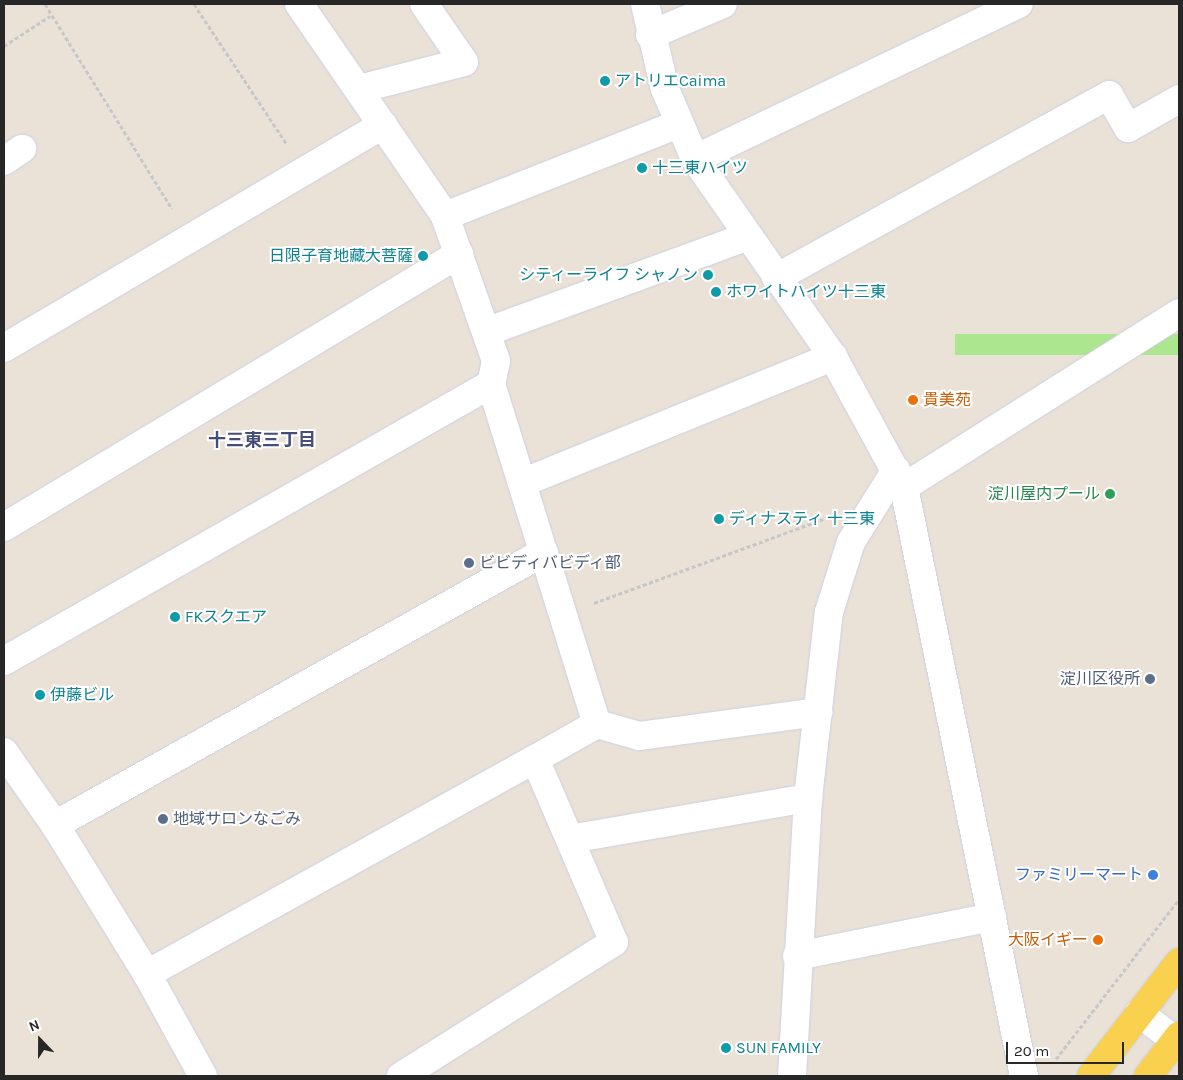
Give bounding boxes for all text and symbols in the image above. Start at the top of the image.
place label: アトリエCaima [615,71,726,91]
marker: アトリエCaima [599,75,611,87]
place label: 十三東ハイツ [652,158,748,178]
marker: 十三東ハイツ [636,162,648,174]
place label: 日限子育地藏大菩薩 [269,246,413,266]
marker: 日限子育地藏大菩薩 [417,250,429,262]
place label: シティーライフ シャノン [518,265,698,285]
marker: シティーライフ シャノン [702,269,714,281]
place label: ホワイトハイツ十三東 [726,282,886,302]
marker: ホワイトハイツ十三東 [710,286,722,298]
place label: 貴美苑 [923,390,971,410]
marker: 貴美苑 [907,394,919,406]
district label: 十三東三丁目 [208,429,316,451]
place label: 淀川屋内プール [988,484,1100,504]
marker: 淀川屋内プール [1104,488,1116,500]
place label: ディナスティ 十三東 [729,509,877,529]
marker: ディナスティ 十三東 [713,513,725,525]
place label: ビビディバビディ部 [479,553,623,573]
marker: ビビディバビディ部 [463,557,475,569]
place label: FKスクエア [185,607,267,627]
marker: FKスクエア [169,611,181,623]
place label: 淀川区役所 [1060,669,1140,689]
marker: 淀川区役所 [1144,673,1156,685]
place label: 伊藤ビル [50,685,114,705]
marker: 伊藤ビル [34,689,46,701]
place label: 地域サロンなごみ [173,809,301,829]
marker: 地域サロンなごみ [157,813,169,825]
place label: ファミリーマート [1015,865,1143,885]
marker: ファミリーマート [1147,869,1159,881]
place label: 大阪イギー [1008,930,1088,950]
marker: 大阪イギー [1092,934,1104,946]
north arrow [15,1015,65,1065]
text: N [26,1016,42,1035]
scale bar [1008,1032,1126,1064]
place label: SUN FAMILY [736,1038,821,1058]
marker: SUN FAMILY [720,1042,732,1054]
text: 20 m [1014,1042,1049,1060]

